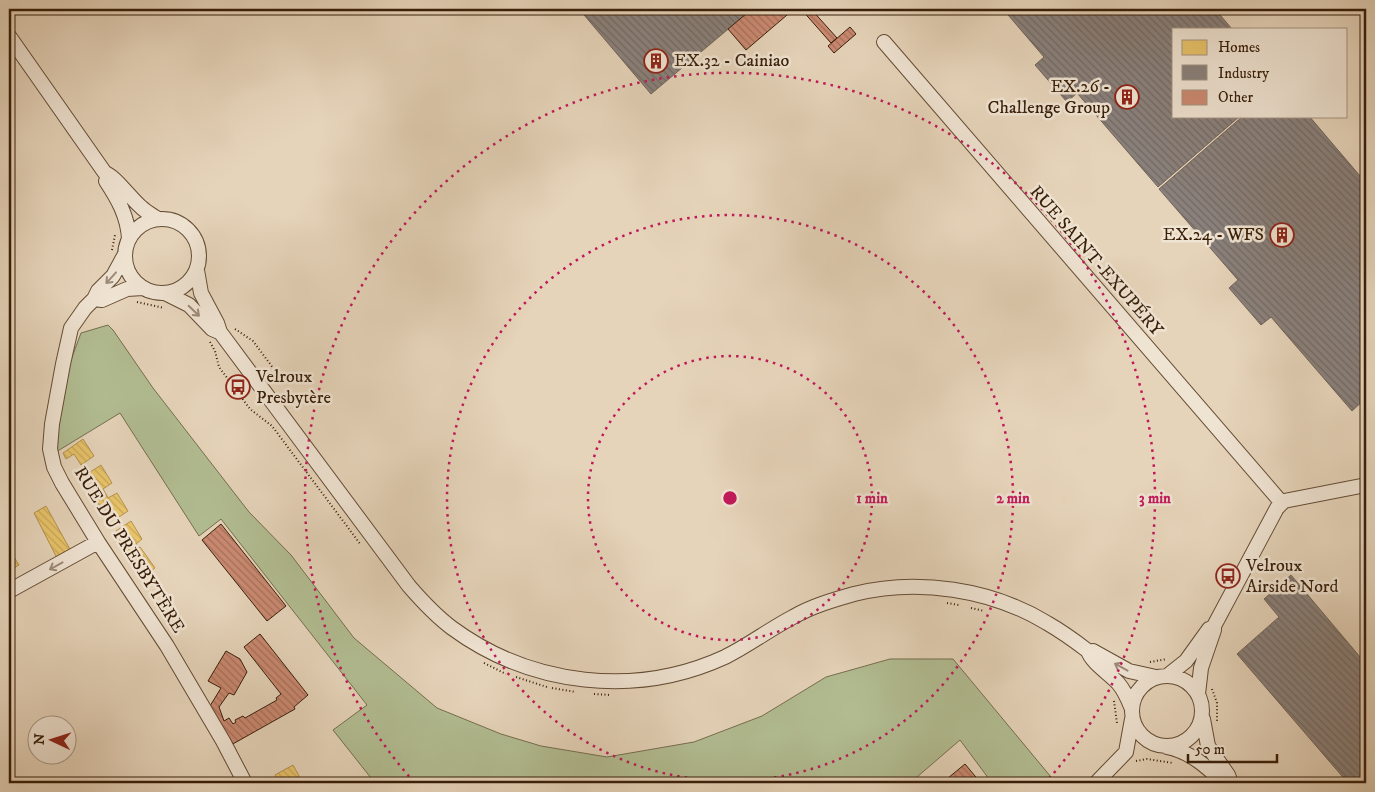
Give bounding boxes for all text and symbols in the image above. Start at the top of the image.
legend [1172,28,1348,118]
text: Homes [1218,38,1260,57]
building icon: EX.32 - Cainiao [643,48,669,74]
place label: EX.32 - Cainiao [674,50,790,72]
text: Industry [1218,64,1270,83]
place label: EX.26 - Challenge Group [987,76,1110,119]
building icon: EX.26 - Challenge Group [1114,84,1140,110]
text: Other [1218,88,1253,107]
street label: RUE SAINT-EXUPÉRY [1025,181,1168,341]
building icon: EX.24 - WFS [1269,222,1295,248]
place label: EX.24 - WFS [1163,224,1264,246]
one-way arrow [105,271,116,284]
one-way arrow [188,305,200,317]
place label: Velroux Presbytère [255,366,331,409]
bus stop icon: Velroux Presbytère [225,374,251,400]
street label: RUE DU PRESBYTÈRE [69,463,189,637]
centre of rings [721,489,739,507]
text: 1 min [856,489,888,508]
text: 2 min [996,489,1030,508]
text: 3 min [1139,489,1171,508]
place label: Velroux Airside Nord [1245,555,1338,598]
one-way arrow [48,561,63,571]
bus stop icon: Velroux Airside Nord [1215,563,1241,589]
one-way arrow [1113,662,1128,672]
north arrow [28,714,78,764]
text: N [31,732,49,746]
scale bar [1188,732,1276,764]
text: 50 m [1195,740,1225,759]

